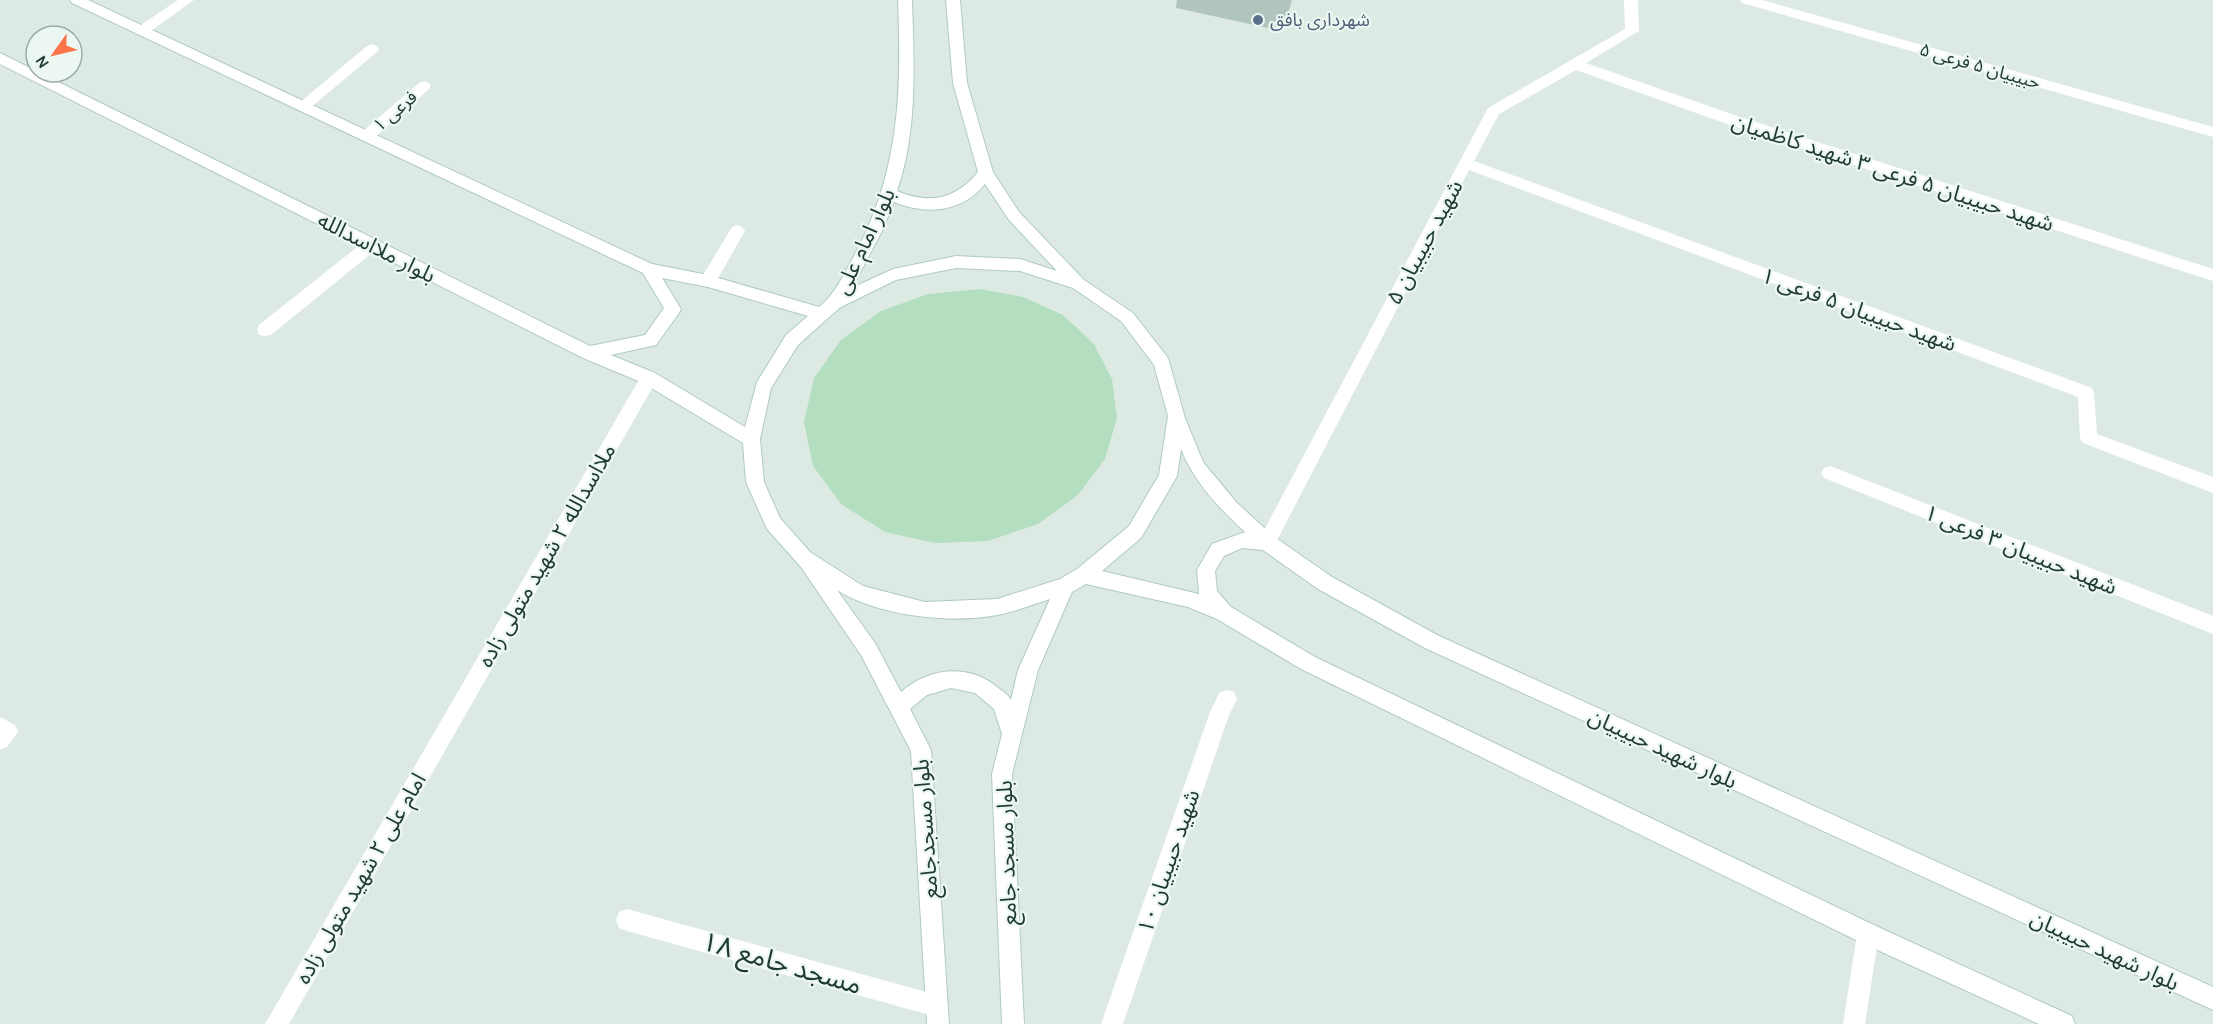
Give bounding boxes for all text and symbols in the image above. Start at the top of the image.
place label: شهرداری بافق [1270,9,1370,31]
marker: شهرداری بافق [1251,13,1265,27]
north arrow [24,24,84,84]
street label: حبیبیان ۵ فرعی ۵ [1917,38,2043,94]
text: N [31,52,53,72]
street label: فرعی ۱ [368,86,422,136]
street label: شهید حبیبیان ۵ فرعی ۳ شهید کاظمیان [1728,108,2057,237]
street label: شهید حبیبیان ۵ [1381,176,1469,309]
street label: بلوار امام علی [829,184,904,300]
street label: بلوار ملااسدالله [313,207,440,289]
street label: شهید حبیبیان ۵ فرعی ۱ [1758,263,1960,357]
street label: ملااسدالله ۲ شهید متولی زاده [472,439,621,672]
street label: شهید حبیبیان ۳ فرعی ۱ [1920,499,2121,600]
street label: بلوار شهید حبیبیان [1584,703,1741,795]
street label: بلوار مسجدجامع [908,758,947,900]
street label: امام علی ۲ شهید متولی زاده [290,769,434,990]
street label: بلوار مسجد جامع [991,780,1026,926]
street label: شهید حبیبیان ۱۰ [1132,786,1206,936]
street label: بلوار شهید حبیبیان [2026,905,2183,997]
street label: مسجد جامع ۱۸ [697,925,866,1005]

